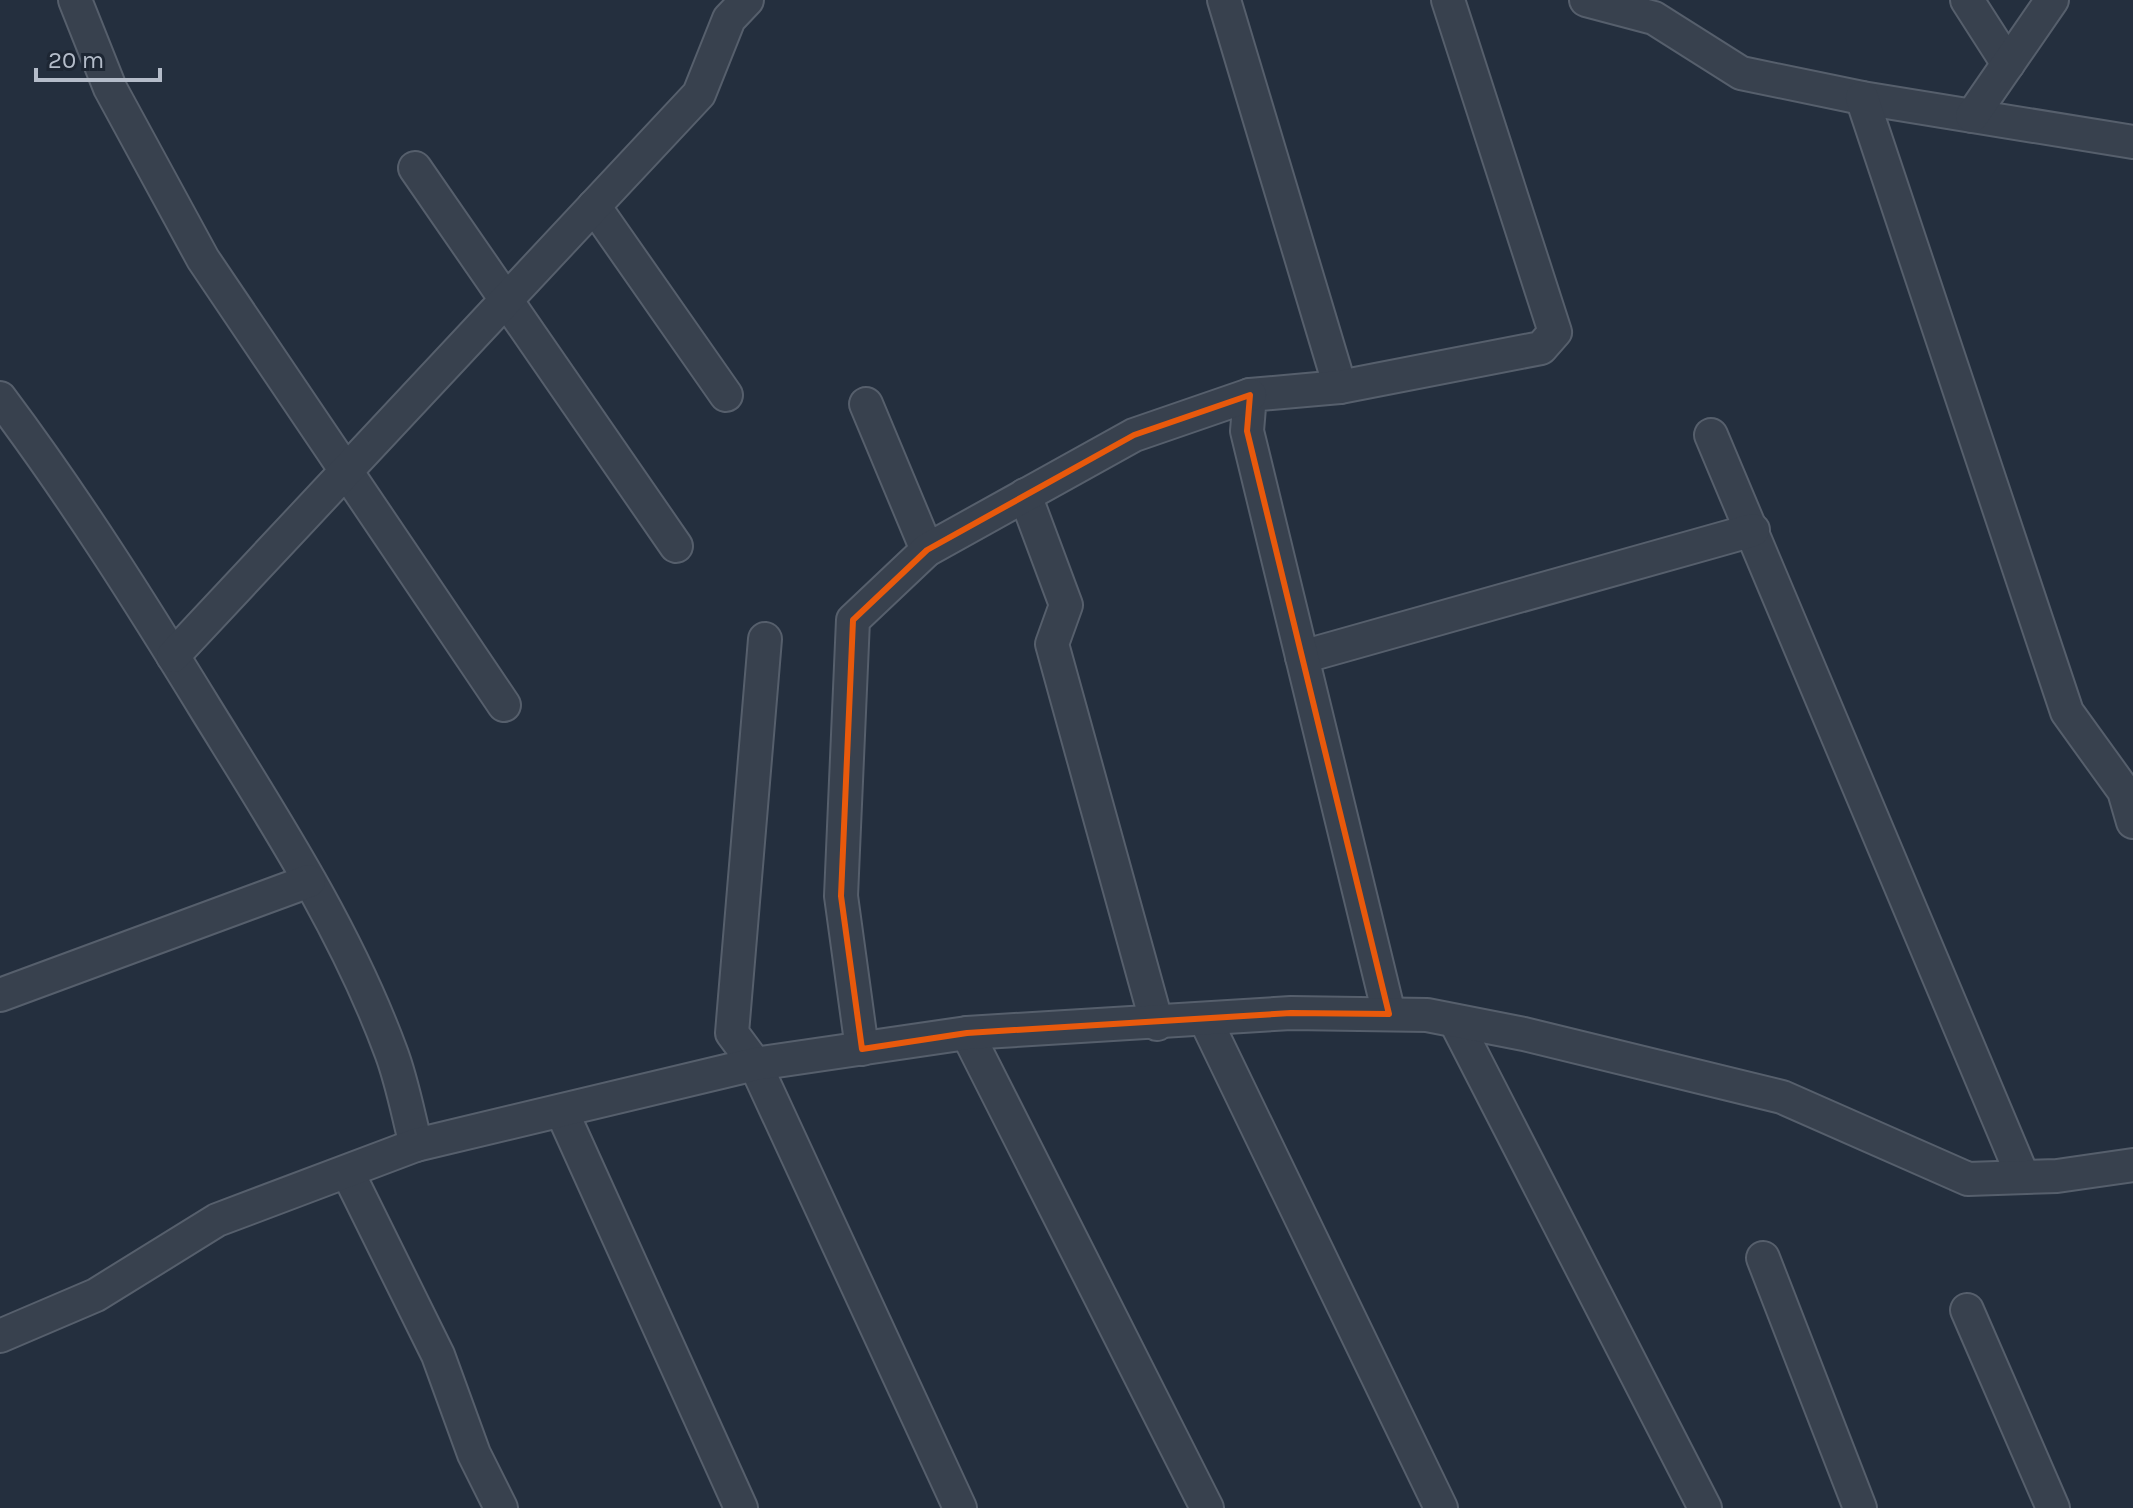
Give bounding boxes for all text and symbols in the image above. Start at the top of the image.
scale bar [36,32,160,82]
text: 20 m [48,46,104,74]

